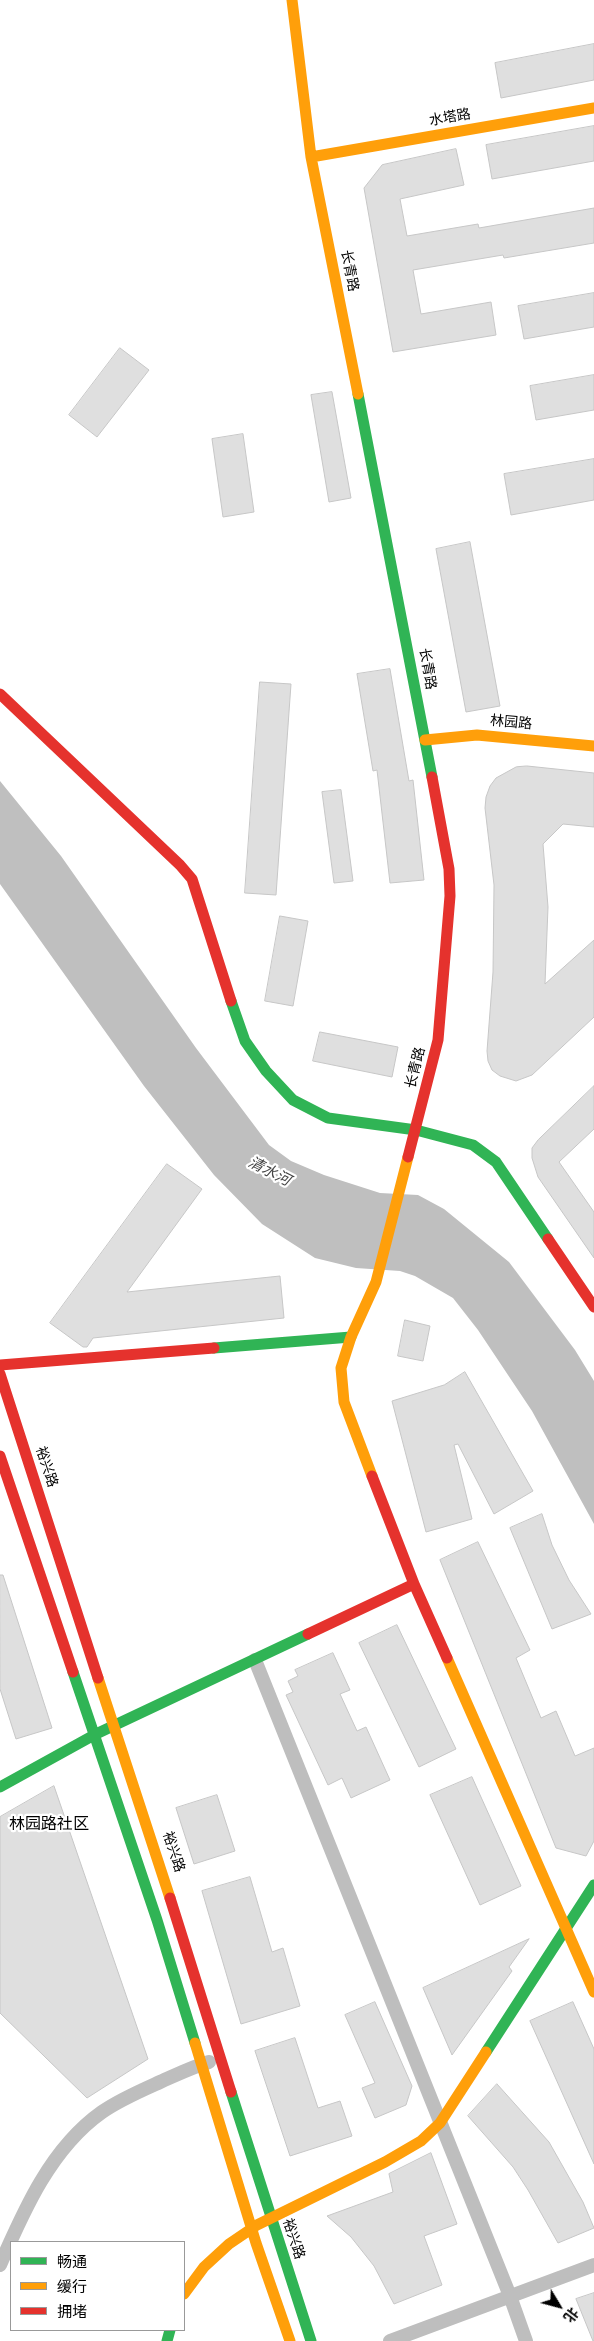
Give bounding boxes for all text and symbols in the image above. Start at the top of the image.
street label: 水塔路 [428,106,472,130]
street label: 长青路 [337,249,361,293]
street label: 长青路 [415,647,439,691]
street label: 林园路 [489,713,533,733]
street label: 长青路 [403,1046,429,1090]
water label: 清水河 [245,1154,293,1190]
street label: 裕兴路 [32,1444,60,1490]
district label: 林园路社区 [9,1815,89,1835]
street label: 裕兴路 [159,1829,187,1875]
street label: 裕兴路 [279,2216,307,2262]
legend [10,2241,185,2331]
text: 畅通 [57,2252,87,2272]
text: 缓行 [57,2277,87,2297]
north arrow [534,2281,584,2331]
text: 拥堵 [57,2302,87,2322]
text: 北 [560,2304,582,2326]

